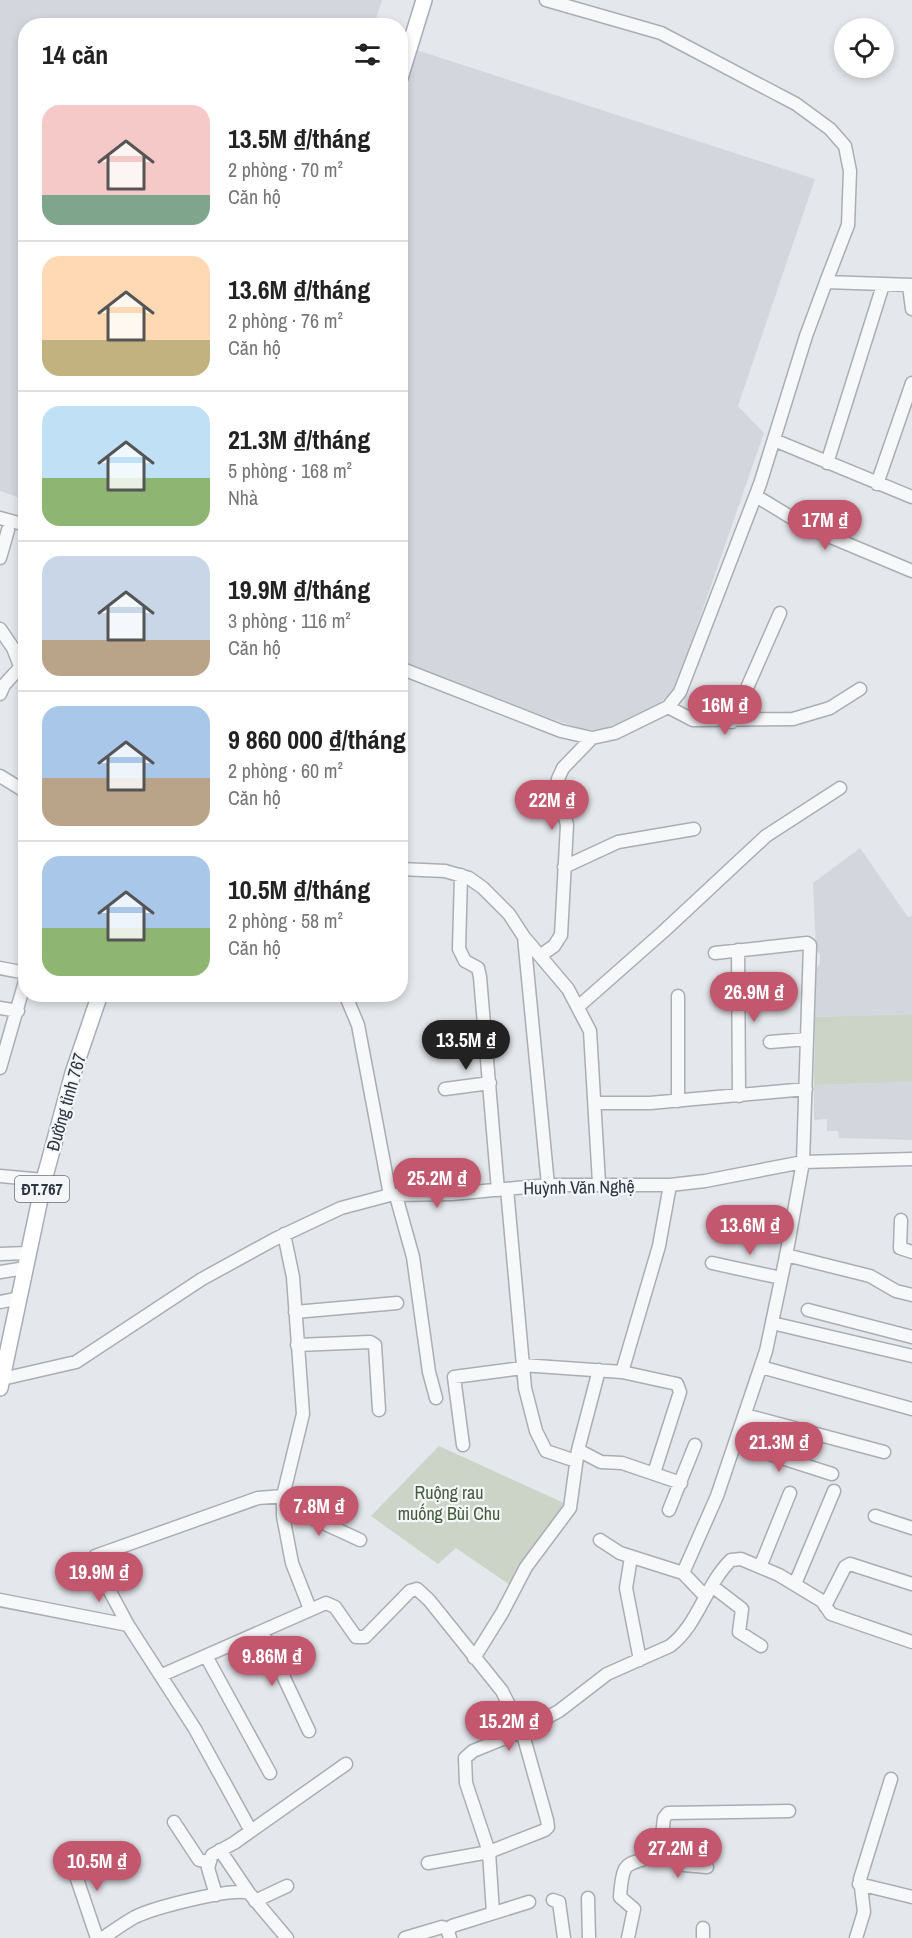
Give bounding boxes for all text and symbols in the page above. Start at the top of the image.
map controls [834,18,894,78]
button: locate [834,18,894,78]
text: 14 căn [42,37,108,72]
icon: filters [351,38,384,71]
text: 13.5M ₫/tháng [228,121,370,156]
icon: home [90,129,162,201]
text: 2 phòng · 70 m² [228,156,343,183]
text: Căn hộ [228,183,281,210]
text: 13.6M ₫/tháng [228,272,370,307]
icon: home [90,280,162,352]
text: 2 phòng · 76 m² [228,307,343,334]
text: Căn hộ [228,334,281,361]
text: 21.3M ₫/tháng [228,422,370,457]
icon: home [90,430,162,502]
text: 5 phòng · 168 m² [228,457,352,484]
text: Nhà [228,484,258,511]
pin: 17M ₫ [783,500,867,551]
text: 17M ₫ [802,506,848,533]
text: 19.9M ₫/tháng [228,572,370,607]
icon: home [90,580,162,652]
text: 3 phòng · 116 m² [228,607,351,634]
text: Căn hộ [228,634,281,661]
pin: 16M ₫ [683,685,767,736]
text: 16M ₫ [702,691,748,718]
text: 9 860 000 ₫/tháng [228,722,406,757]
icon: home [90,730,162,802]
text: 2 phòng · 60 m² [228,757,343,784]
pin: 22M ₫ [510,780,594,831]
text: Căn hộ [228,784,281,811]
text: 22M ₫ [529,786,575,813]
text: 10.5M ₫/tháng [228,872,370,907]
icon: home [90,880,162,952]
text: 2 phòng · 58 m² [228,907,343,934]
text: Căn hộ [228,934,281,961]
pin: 26.9M ₫ [699,972,809,1023]
text: 26.9M ₫ [724,978,784,1005]
pin: 13.5M ₫ [411,1020,521,1071]
text: 13.5M ₫ [436,1026,496,1053]
street label: Đường tỉnh 767 [40,1050,92,1154]
pin: 25.2M ₫ [382,1158,492,1209]
text: 25.2M ₫ [407,1164,467,1191]
street label: Huỳnh Văn Nghệ [523,1174,635,1200]
road number: ĐT.767 [15,1176,69,1202]
pin: 13.6M ₫ [695,1205,805,1256]
text: 13.6M ₫ [720,1211,780,1238]
pin: 21.3M ₫ [724,1422,834,1473]
text: 21.3M ₫ [749,1428,809,1455]
park label: Ruộng rau muống Bùi Chu [398,1480,500,1526]
pin: 7.8M ₫ [270,1486,368,1537]
text: 7.8M ₫ [293,1492,345,1519]
pin: 19.9M ₫ [44,1552,154,1603]
text: 19.9M ₫ [69,1558,129,1585]
pin: 9.86M ₫ [217,1636,327,1687]
text: 9.86M ₫ [242,1642,302,1669]
pin: 15.2M ₫ [454,1701,564,1752]
text: 15.2M ₫ [479,1707,539,1734]
pin: 27.2M ₫ [623,1828,733,1879]
text: 27.2M ₫ [648,1834,708,1861]
pin: 10.5M ₫ [42,1841,152,1892]
text: 10.5M ₫ [67,1847,127,1874]

